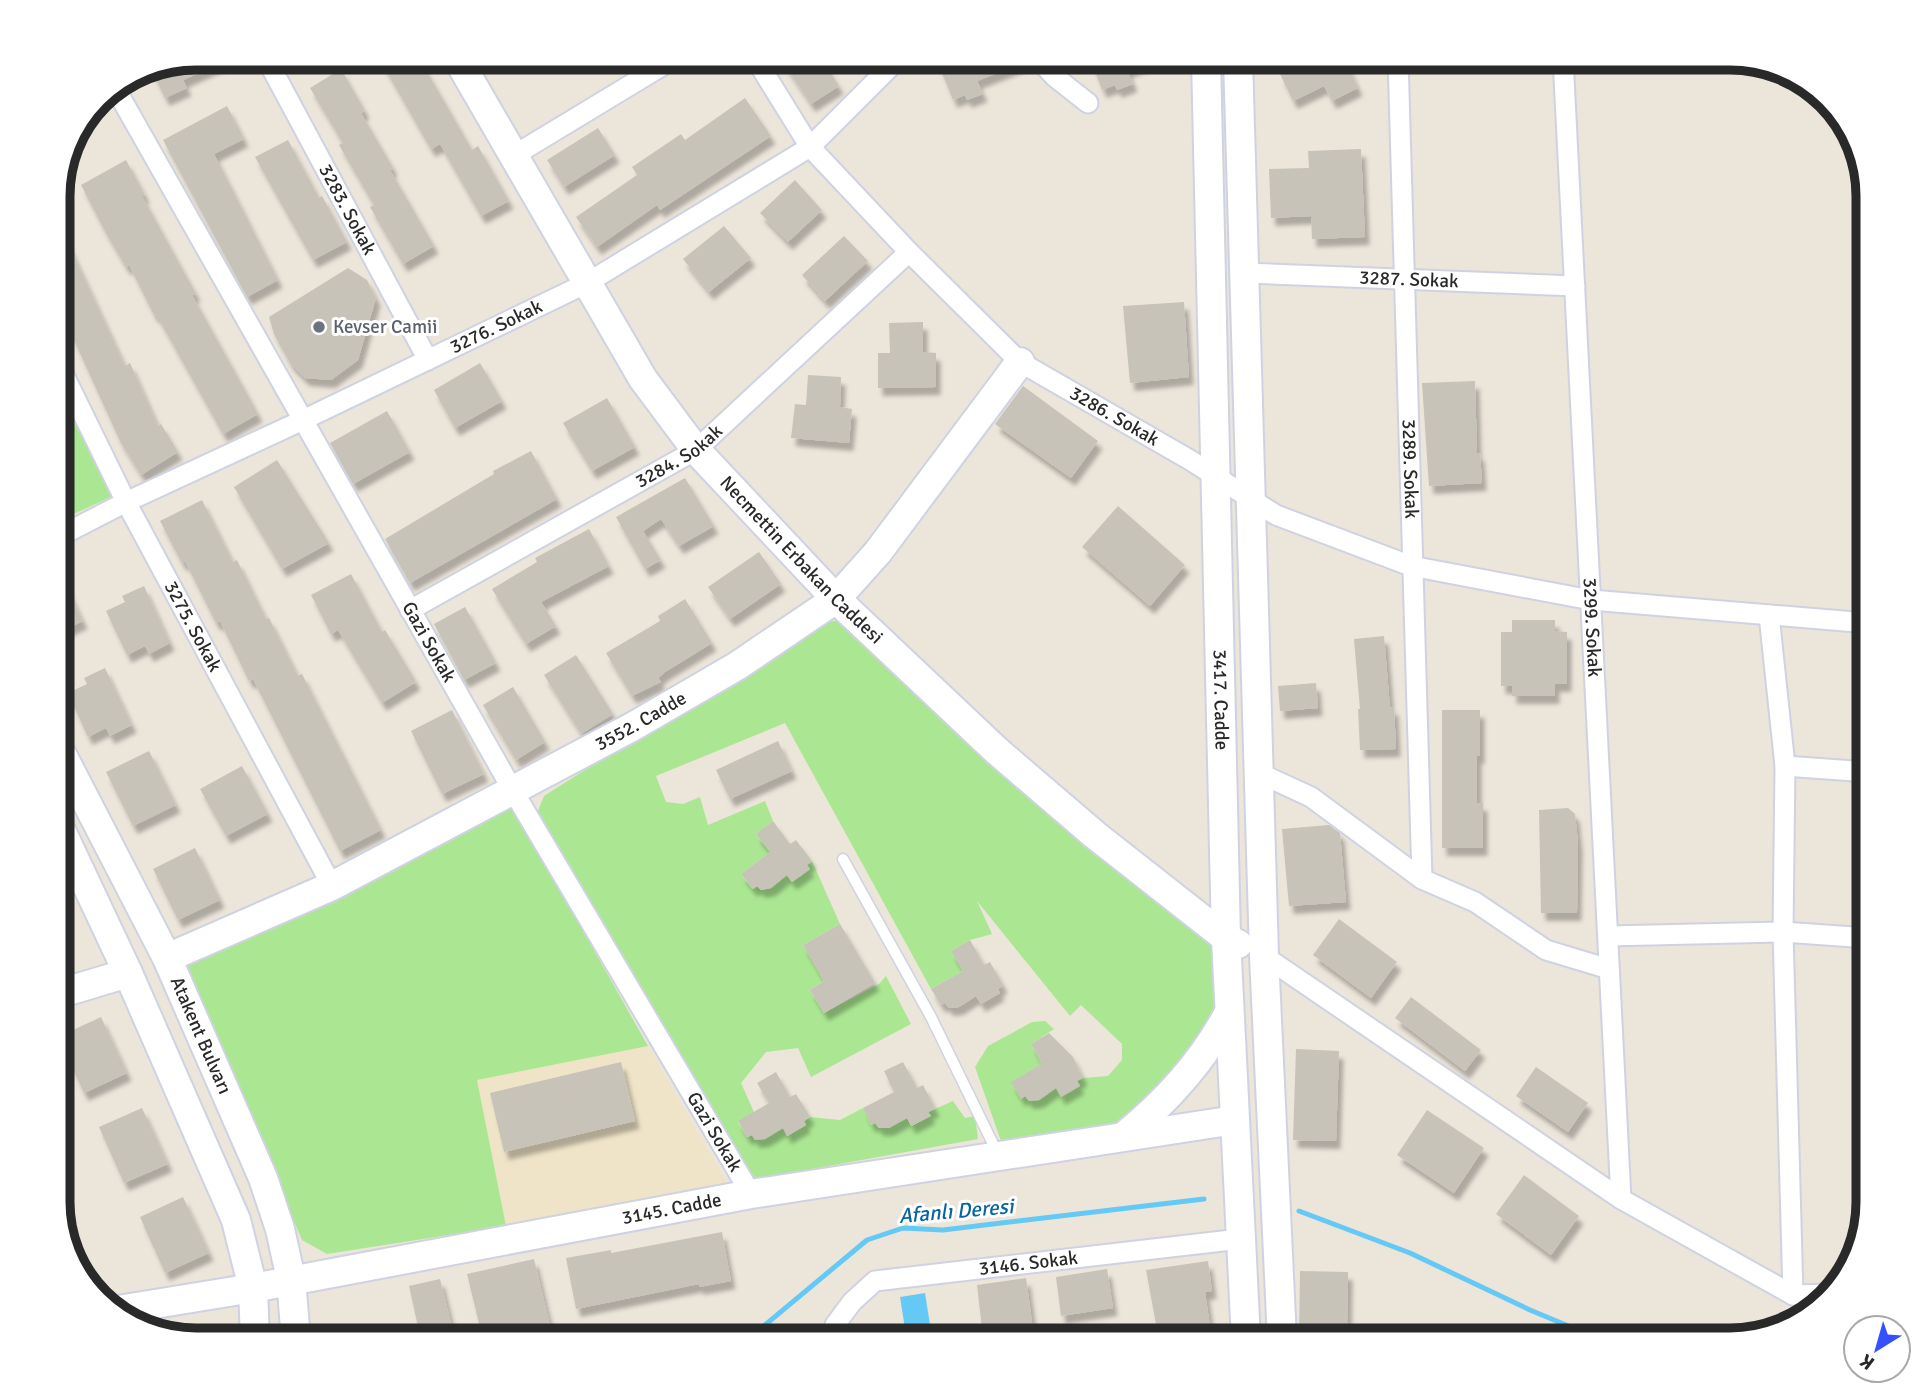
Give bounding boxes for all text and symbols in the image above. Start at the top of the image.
street label: 3283. Sokak [313,160,382,259]
street label: 3287. Sokak [1359,266,1459,293]
street label: 3276. Sokak [446,294,547,359]
place label: Kevser Camii [333,315,437,339]
marker: Kevser Camii [311,319,327,335]
street label: 3286. Sokak [1065,381,1164,452]
street label: 3284. Sokak [631,419,728,493]
street label: 3289. Sokak [1397,419,1423,519]
street label: Necmettin Erbakan Caddesi [715,471,888,649]
street label: 3275. Sokak [159,577,227,676]
street label: 3299. Sokak [1577,577,1606,678]
street label: Gazi Sokak [396,597,461,687]
street label: 3417. Cadde [1207,649,1234,751]
street label: 3552. Cadde [591,686,691,756]
street label: Atakent Bulvarı [165,973,237,1098]
street label: Gazi Sokak [681,1088,748,1177]
street label: 3145. Cadde [620,1188,724,1230]
water label: Afanlı Deresi [898,1193,1017,1229]
street label: 3146. Sokak [977,1246,1079,1281]
north arrow [1842,1314,1912,1384]
text: K [1855,1349,1879,1375]

